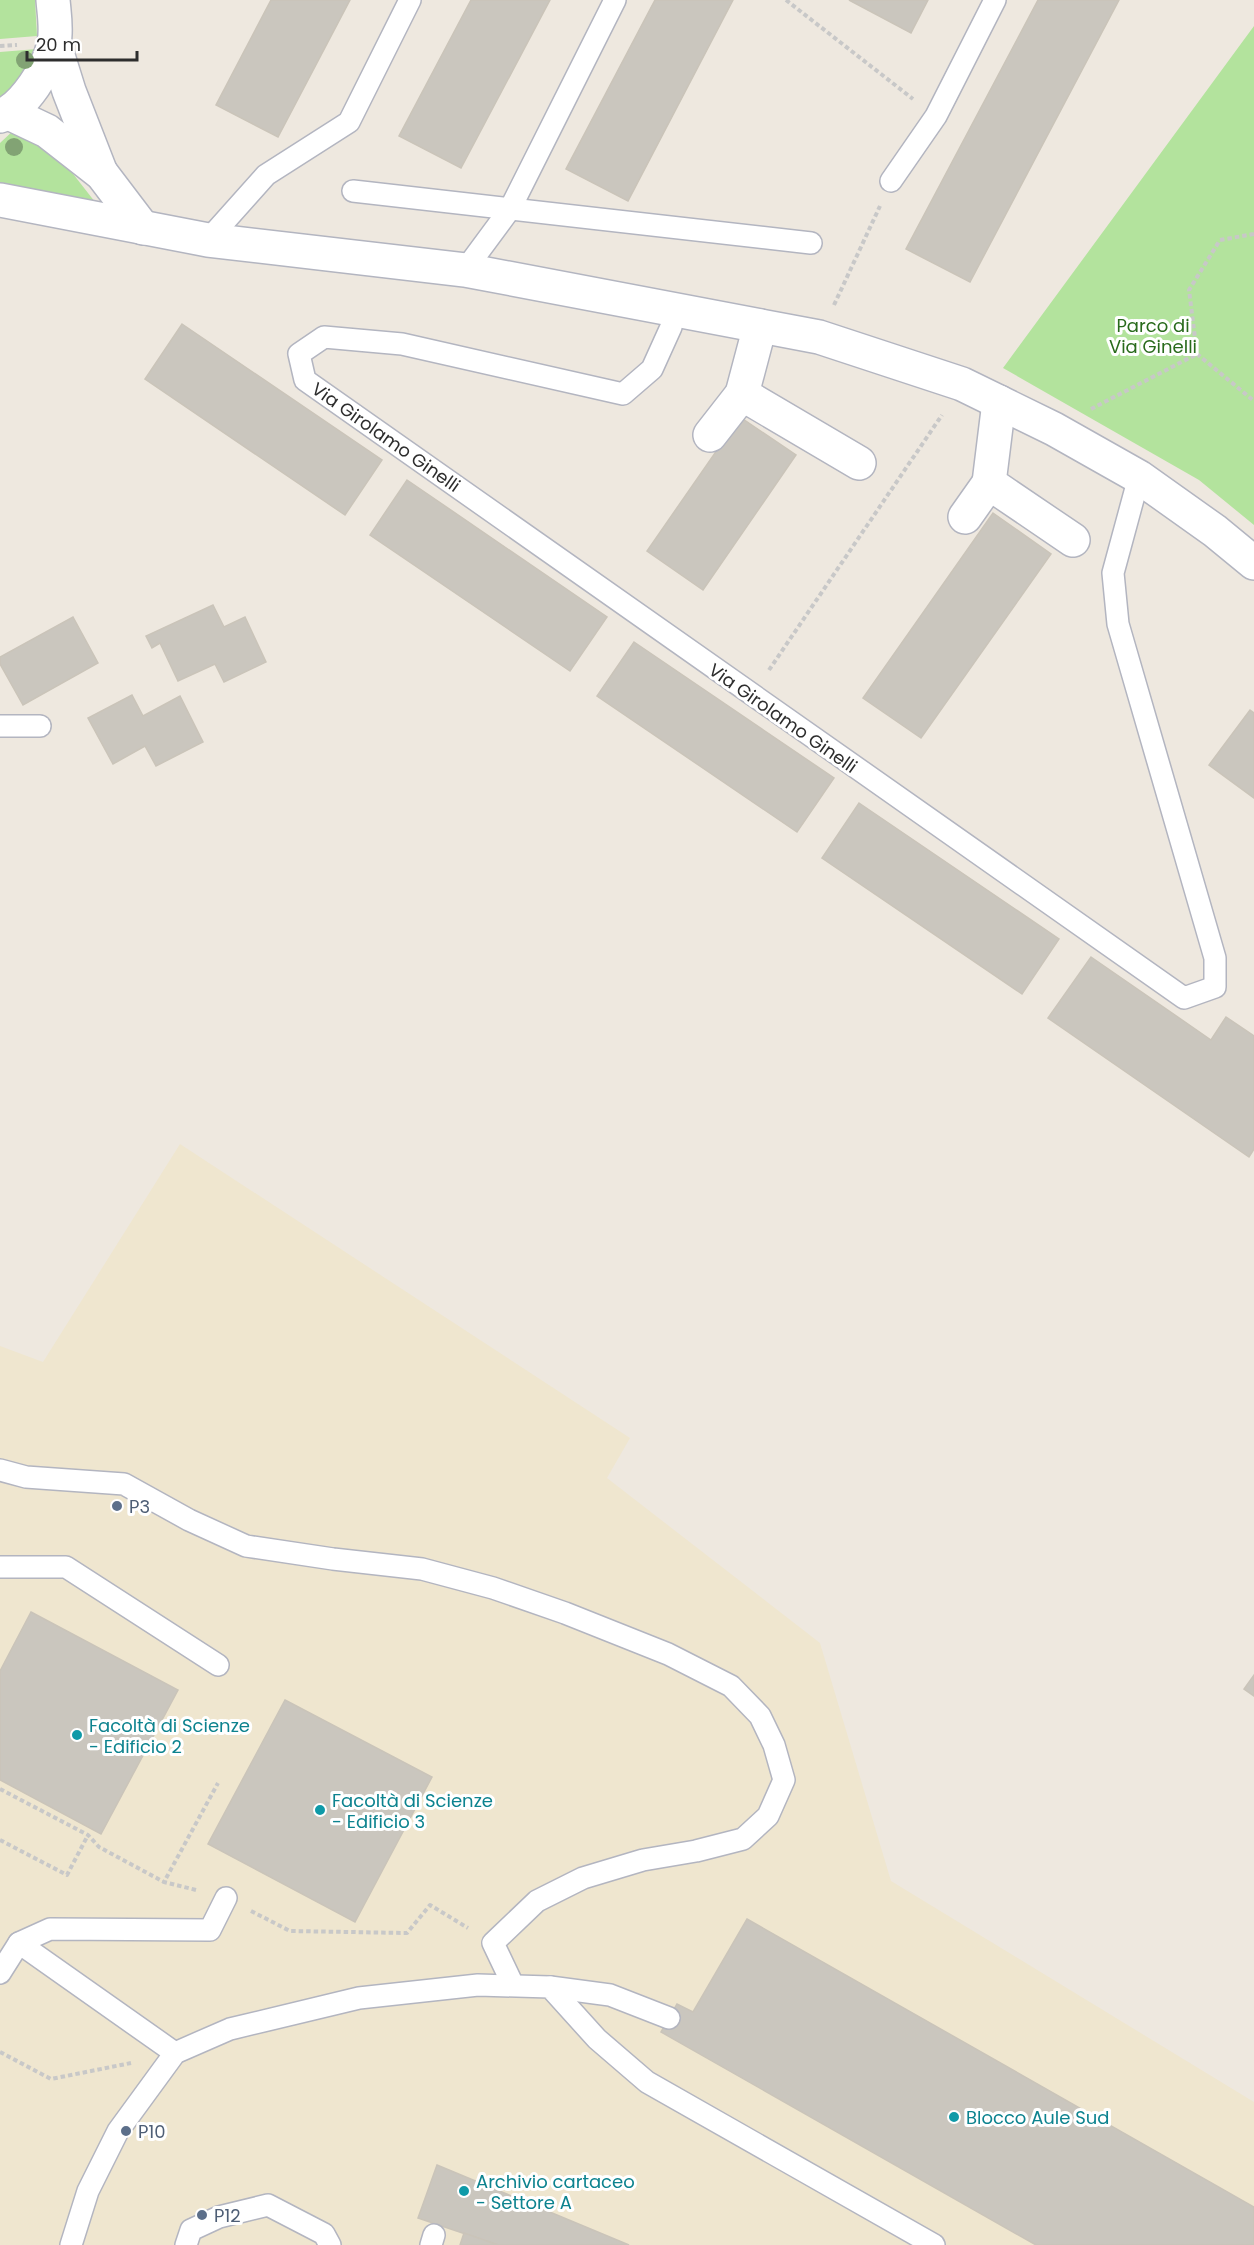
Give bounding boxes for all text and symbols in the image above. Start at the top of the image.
scale bar [27,24,136,62]
text: 20 m [36,32,81,57]
park label: Parco di Via Ginelli [1109,313,1197,359]
street label: Via Girolamo Ginelli [307,376,465,498]
street label: Via Girolamo Ginelli [704,657,862,779]
place label: P3 [129,1494,150,1519]
marker: P3 [110,1499,124,1513]
place label: Facoltà di Scienze - Edificio 2 [89,1713,250,1759]
marker: Facoltà di Scienze - Edificio 2 [70,1728,84,1742]
place label: Facoltà di Scienze - Edificio 3 [332,1788,493,1834]
marker: Facoltà di Scienze - Edificio 3 [313,1803,327,1817]
place label: Blocco Aule Sud [966,2105,1109,2130]
marker: Blocco Aule Sud [947,2110,961,2124]
place label: P10 [138,2119,166,2144]
marker: P10 [119,2124,133,2138]
place label: Archivio cartaceo - Settore A [476,2169,635,2215]
marker: Archivio cartaceo - Settore A [457,2184,471,2198]
place label: P12 [214,2203,241,2228]
marker: P12 [195,2208,209,2222]

